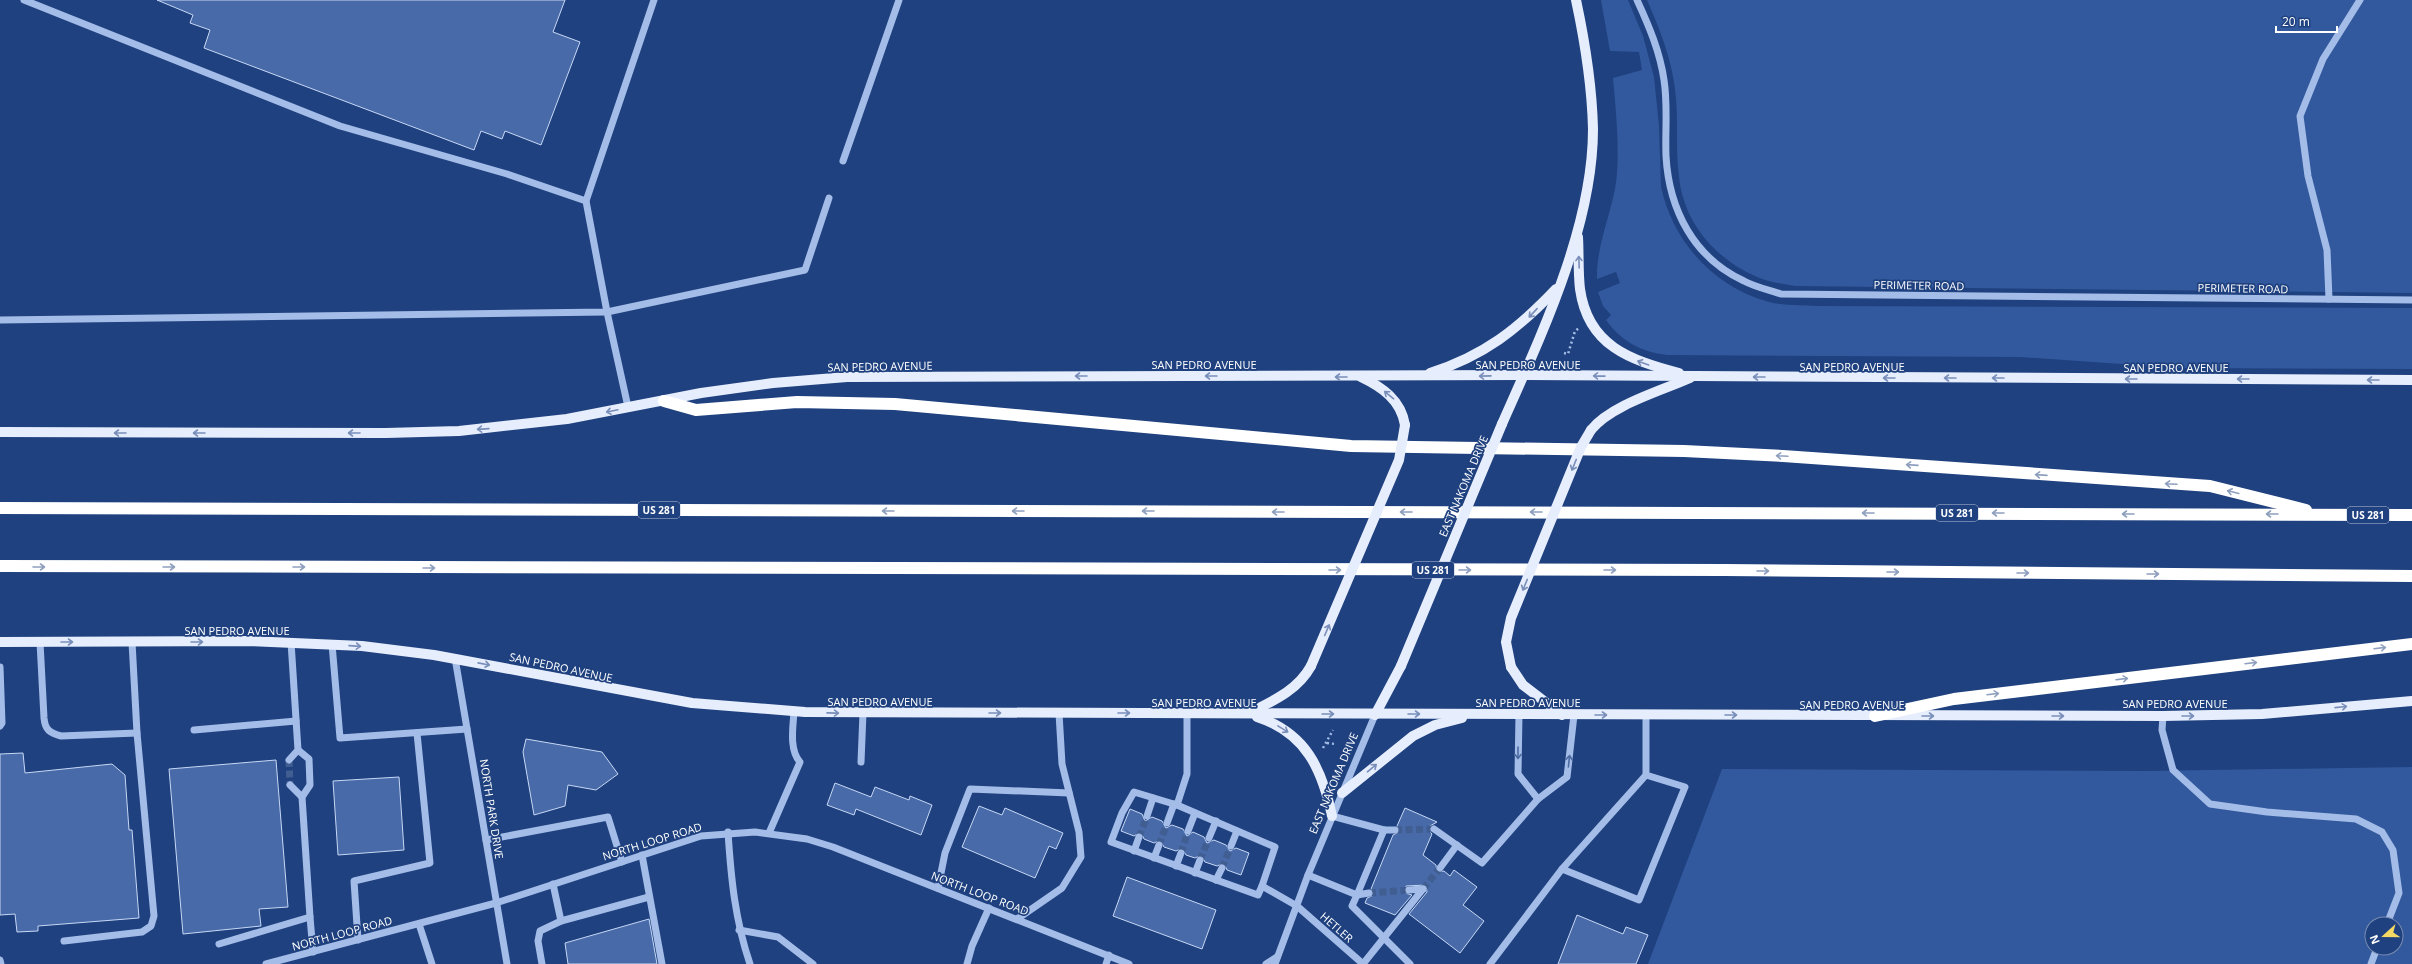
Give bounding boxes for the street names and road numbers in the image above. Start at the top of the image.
street label: PERIMETER ROAD [1874,277,1964,293]
street label: PERIMETER ROAD [2198,280,2288,296]
street label: SAN PEDRO AVENUE [1151,357,1257,372]
street label: SAN PEDRO AVENUE [1475,357,1581,372]
street label: SAN PEDRO AVENUE [827,358,933,374]
street label: SAN PEDRO AVENUE [1799,359,1905,374]
street label: SAN PEDRO AVENUE [2123,360,2229,375]
street label: EAST NAKOMA DRIVE [1435,433,1491,539]
road number: US 281 [638,502,680,518]
road number: US 281 [1936,505,1978,521]
road number: US 281 [2347,507,2389,523]
road number: US 281 [1412,562,1454,578]
street label: SAN PEDRO AVENUE [184,623,290,638]
street label: SAN PEDRO AVENUE [508,649,614,685]
street label: SAN PEDRO AVENUE [827,694,933,709]
street label: SAN PEDRO AVENUE [1151,695,1257,710]
street label: SAN PEDRO AVENUE [1475,695,1581,710]
street label: SAN PEDRO AVENUE [2122,696,2228,711]
street label: SAN PEDRO AVENUE [1799,697,1905,712]
street label: EAST NAKOMA DRIVE [1305,730,1361,836]
street label: NORTH PARK DRIVE [477,758,507,860]
street label: NORTH LOOP ROAD [600,819,704,863]
street label: NORTH LOOP ROAD [929,867,1031,919]
street label: HETLER [1317,909,1357,946]
street label: NORTH LOOP ROAD [290,912,394,954]

